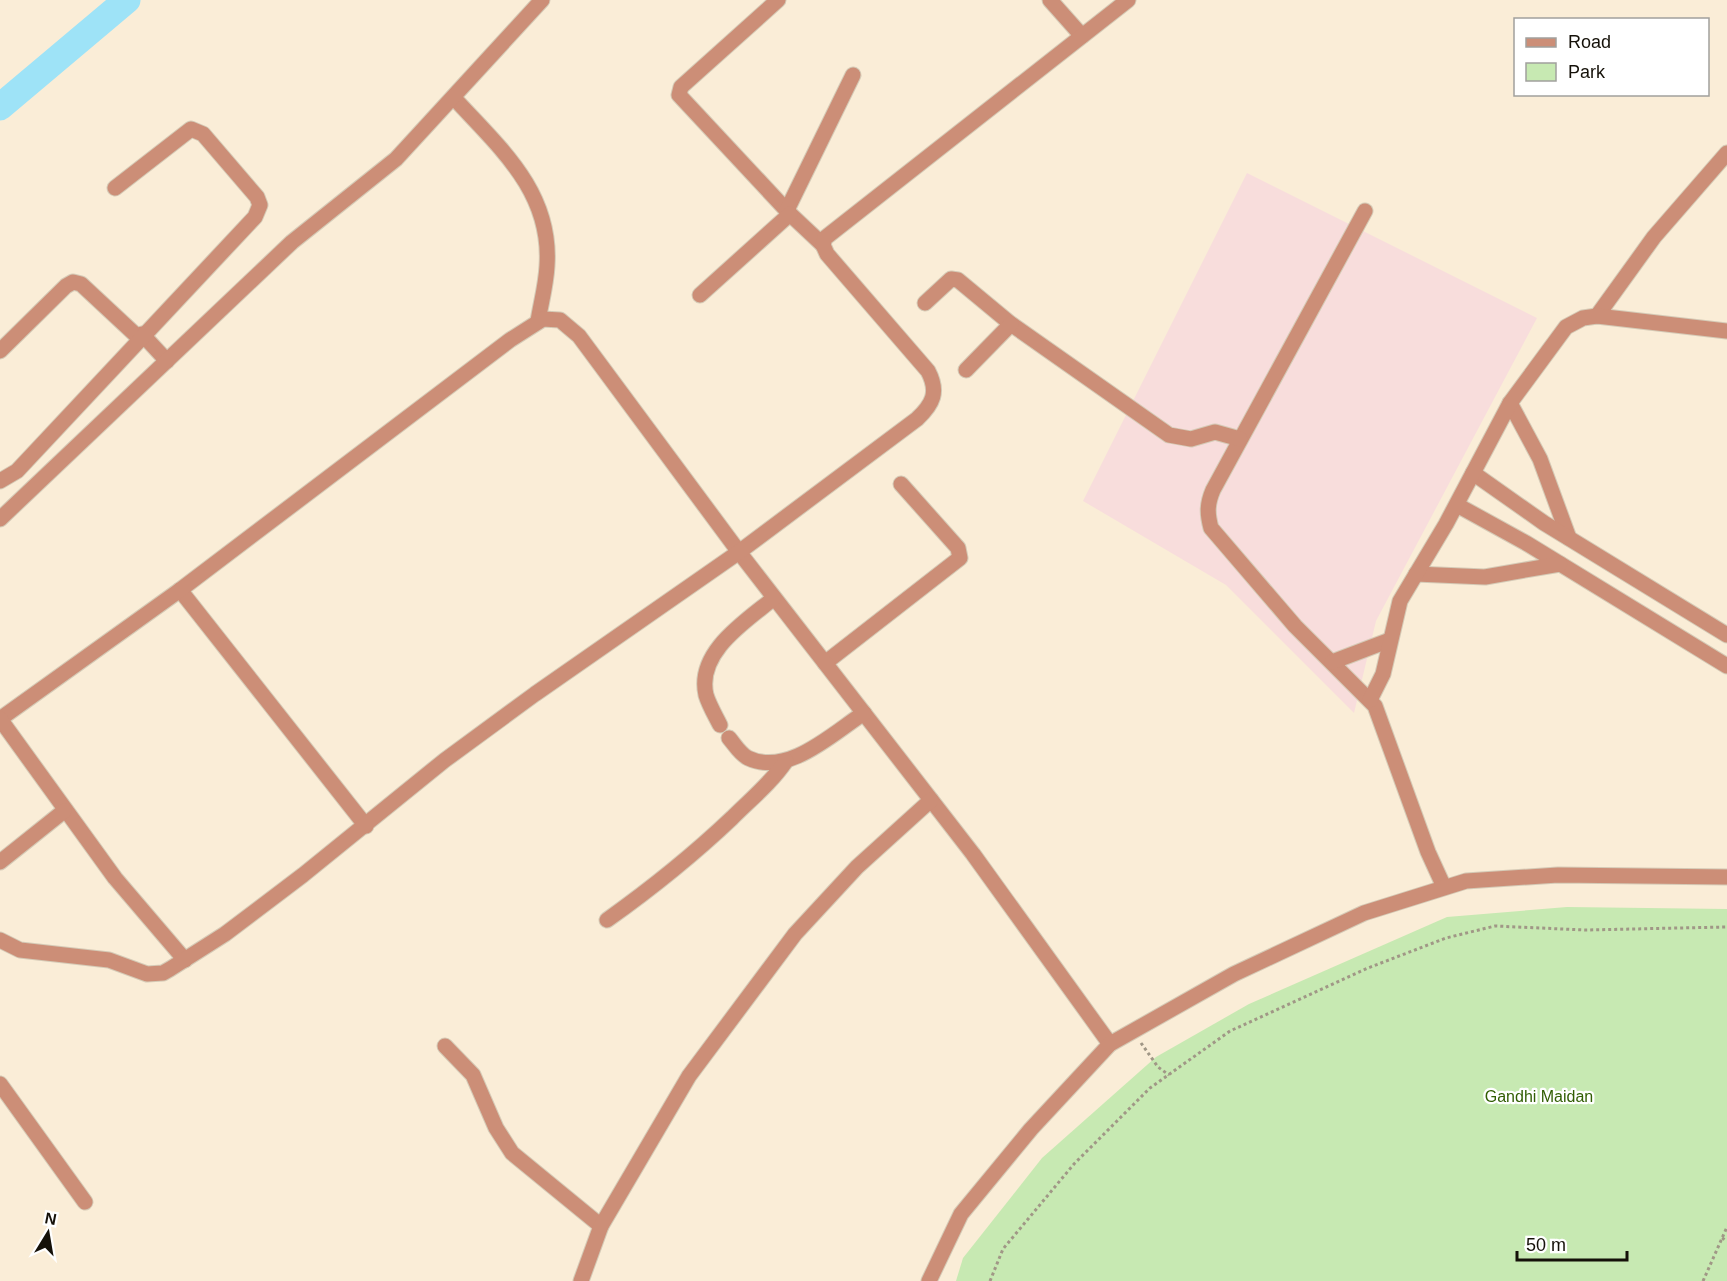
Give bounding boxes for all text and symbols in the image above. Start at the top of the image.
legend [1514,18,1709,96]
text: Road [1568,32,1611,52]
text: Park [1568,62,1606,82]
park label: Gandhi Maidan [1485,1088,1593,1105]
north arrow [18,1203,78,1263]
text: N [43,1209,58,1228]
scale bar [1517,1224,1626,1262]
text: 50 m [1526,1235,1566,1255]

